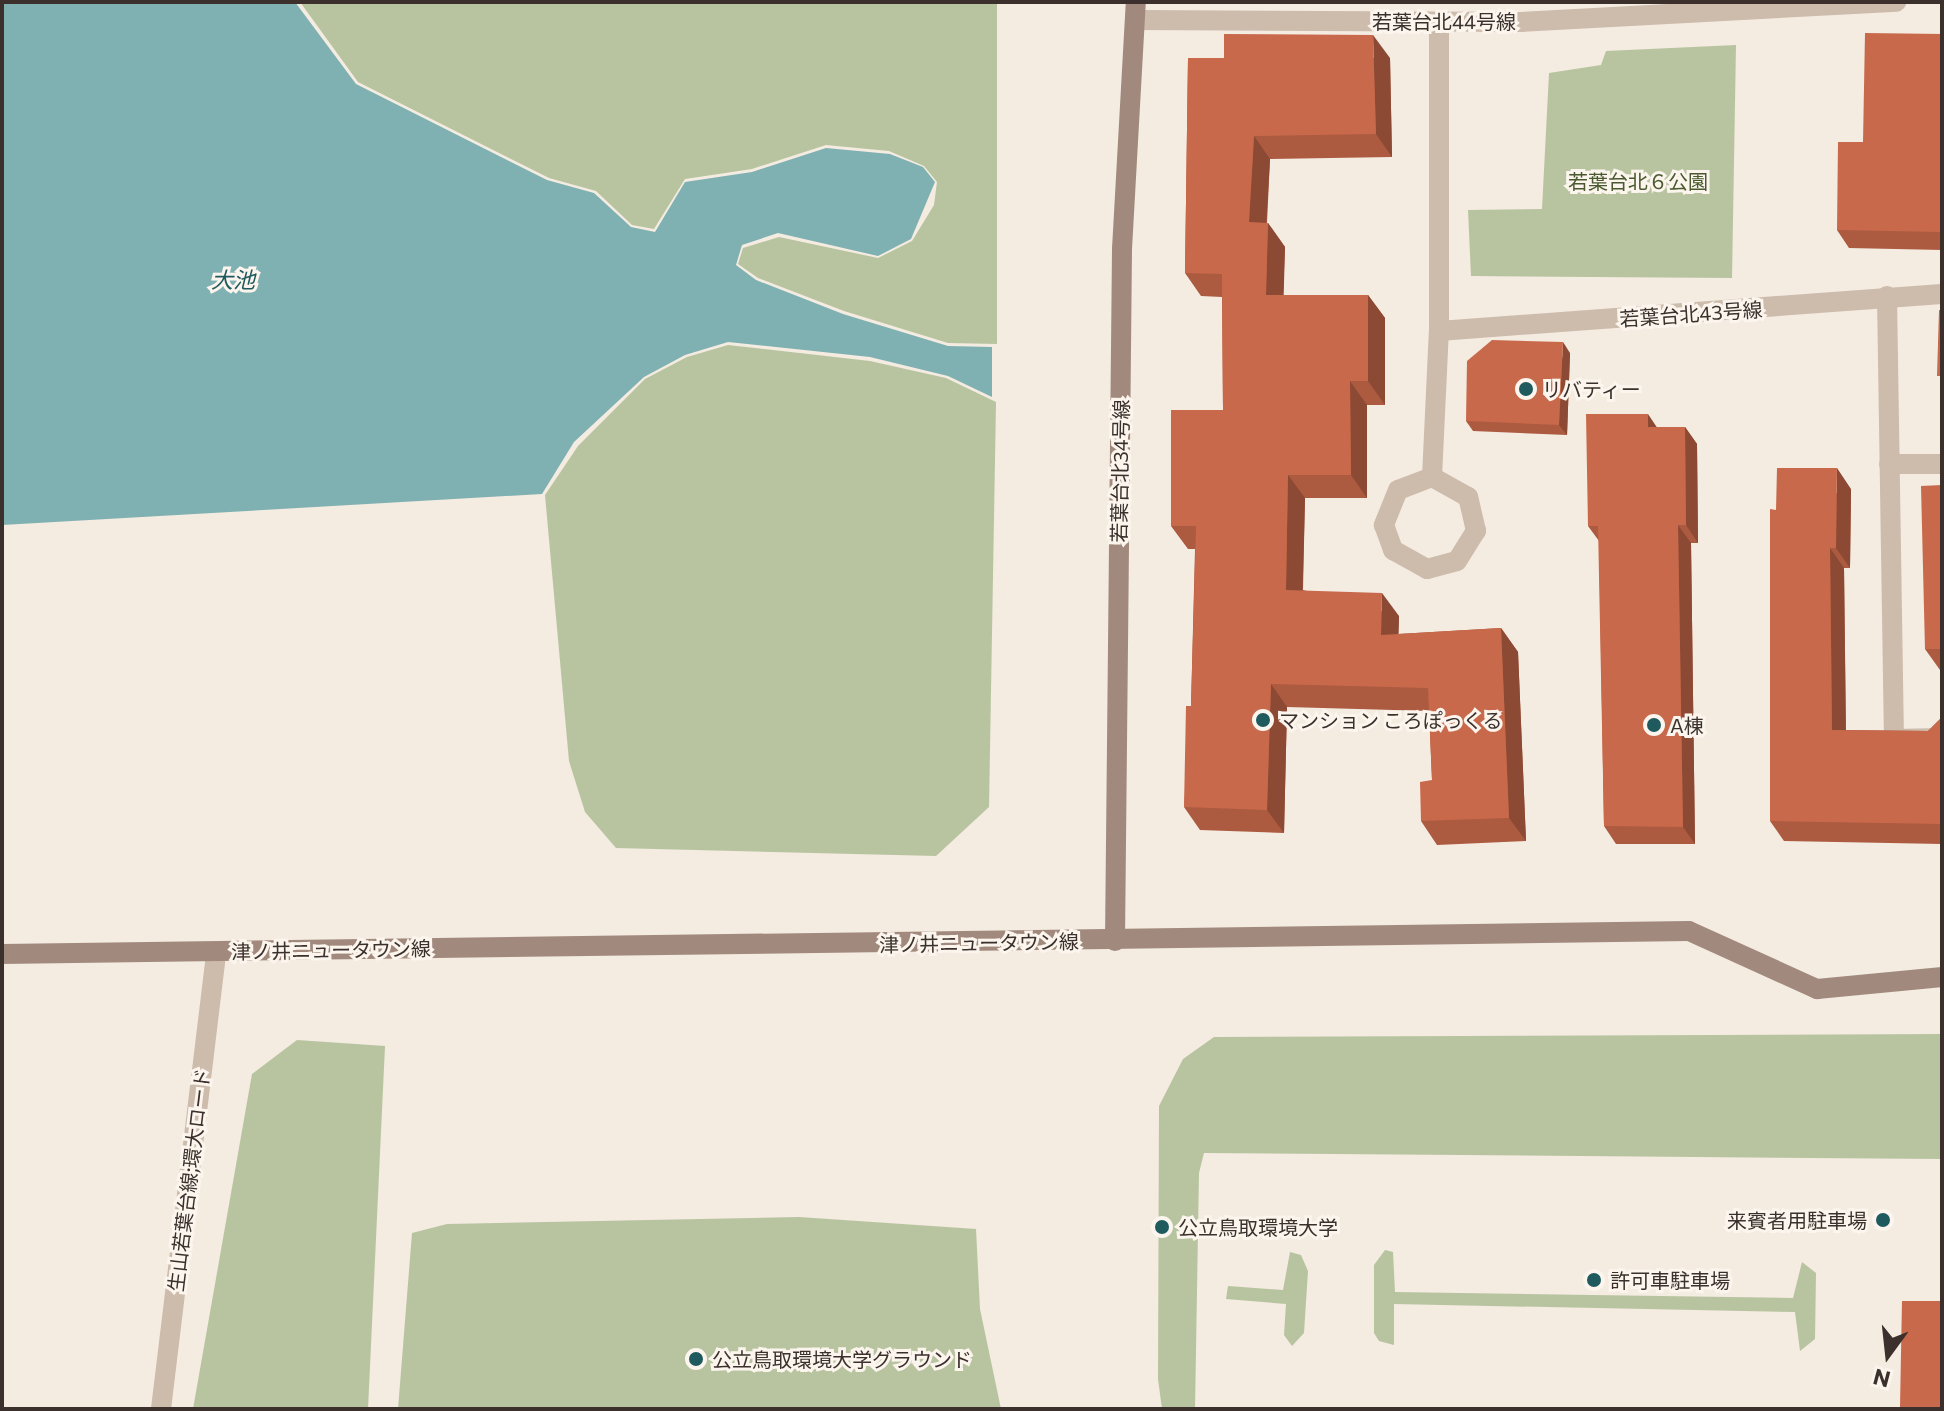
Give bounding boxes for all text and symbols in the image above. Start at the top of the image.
street label: 若葉台北44号線 [1372,9,1516,33]
park label: 若葉台北６公園 [1568,169,1708,193]
water label: 大池 [211,267,255,293]
street label: 若葉台北43号線 [1619,297,1763,331]
place label: リバティー [1542,377,1642,401]
marker: リバティー [1517,380,1535,398]
street label: 若葉台北34号線 [1107,399,1133,543]
place label: マンション ころぽっくる [1279,708,1503,732]
marker: マンション ころぽっくる [1254,711,1272,729]
place label: A棟 [1670,713,1704,737]
marker: A棟 [1645,716,1663,734]
street label: 津ノ井ニュータウン線 [879,929,1079,957]
street label: 津ノ井ニュータウン線 [231,936,431,964]
street label: 生山若葉台線;環大ロード [163,1067,215,1293]
place label: 来賓者用駐車場 [1727,1208,1867,1232]
marker: 来賓者用駐車場 [1874,1211,1892,1229]
place label: 公立鳥取環境大学 [1178,1215,1338,1239]
marker: 公立鳥取環境大学 [1153,1218,1171,1236]
place label: 許可車駐車場 [1610,1268,1730,1292]
marker: 許可車駐車場 [1585,1271,1603,1289]
north arrow [1848,1315,1928,1395]
place label: 公立鳥取環境大学グラウンド [712,1347,972,1371]
marker: 公立鳥取環境大学グラウンド [687,1350,705,1368]
text: N [1870,1363,1893,1394]

